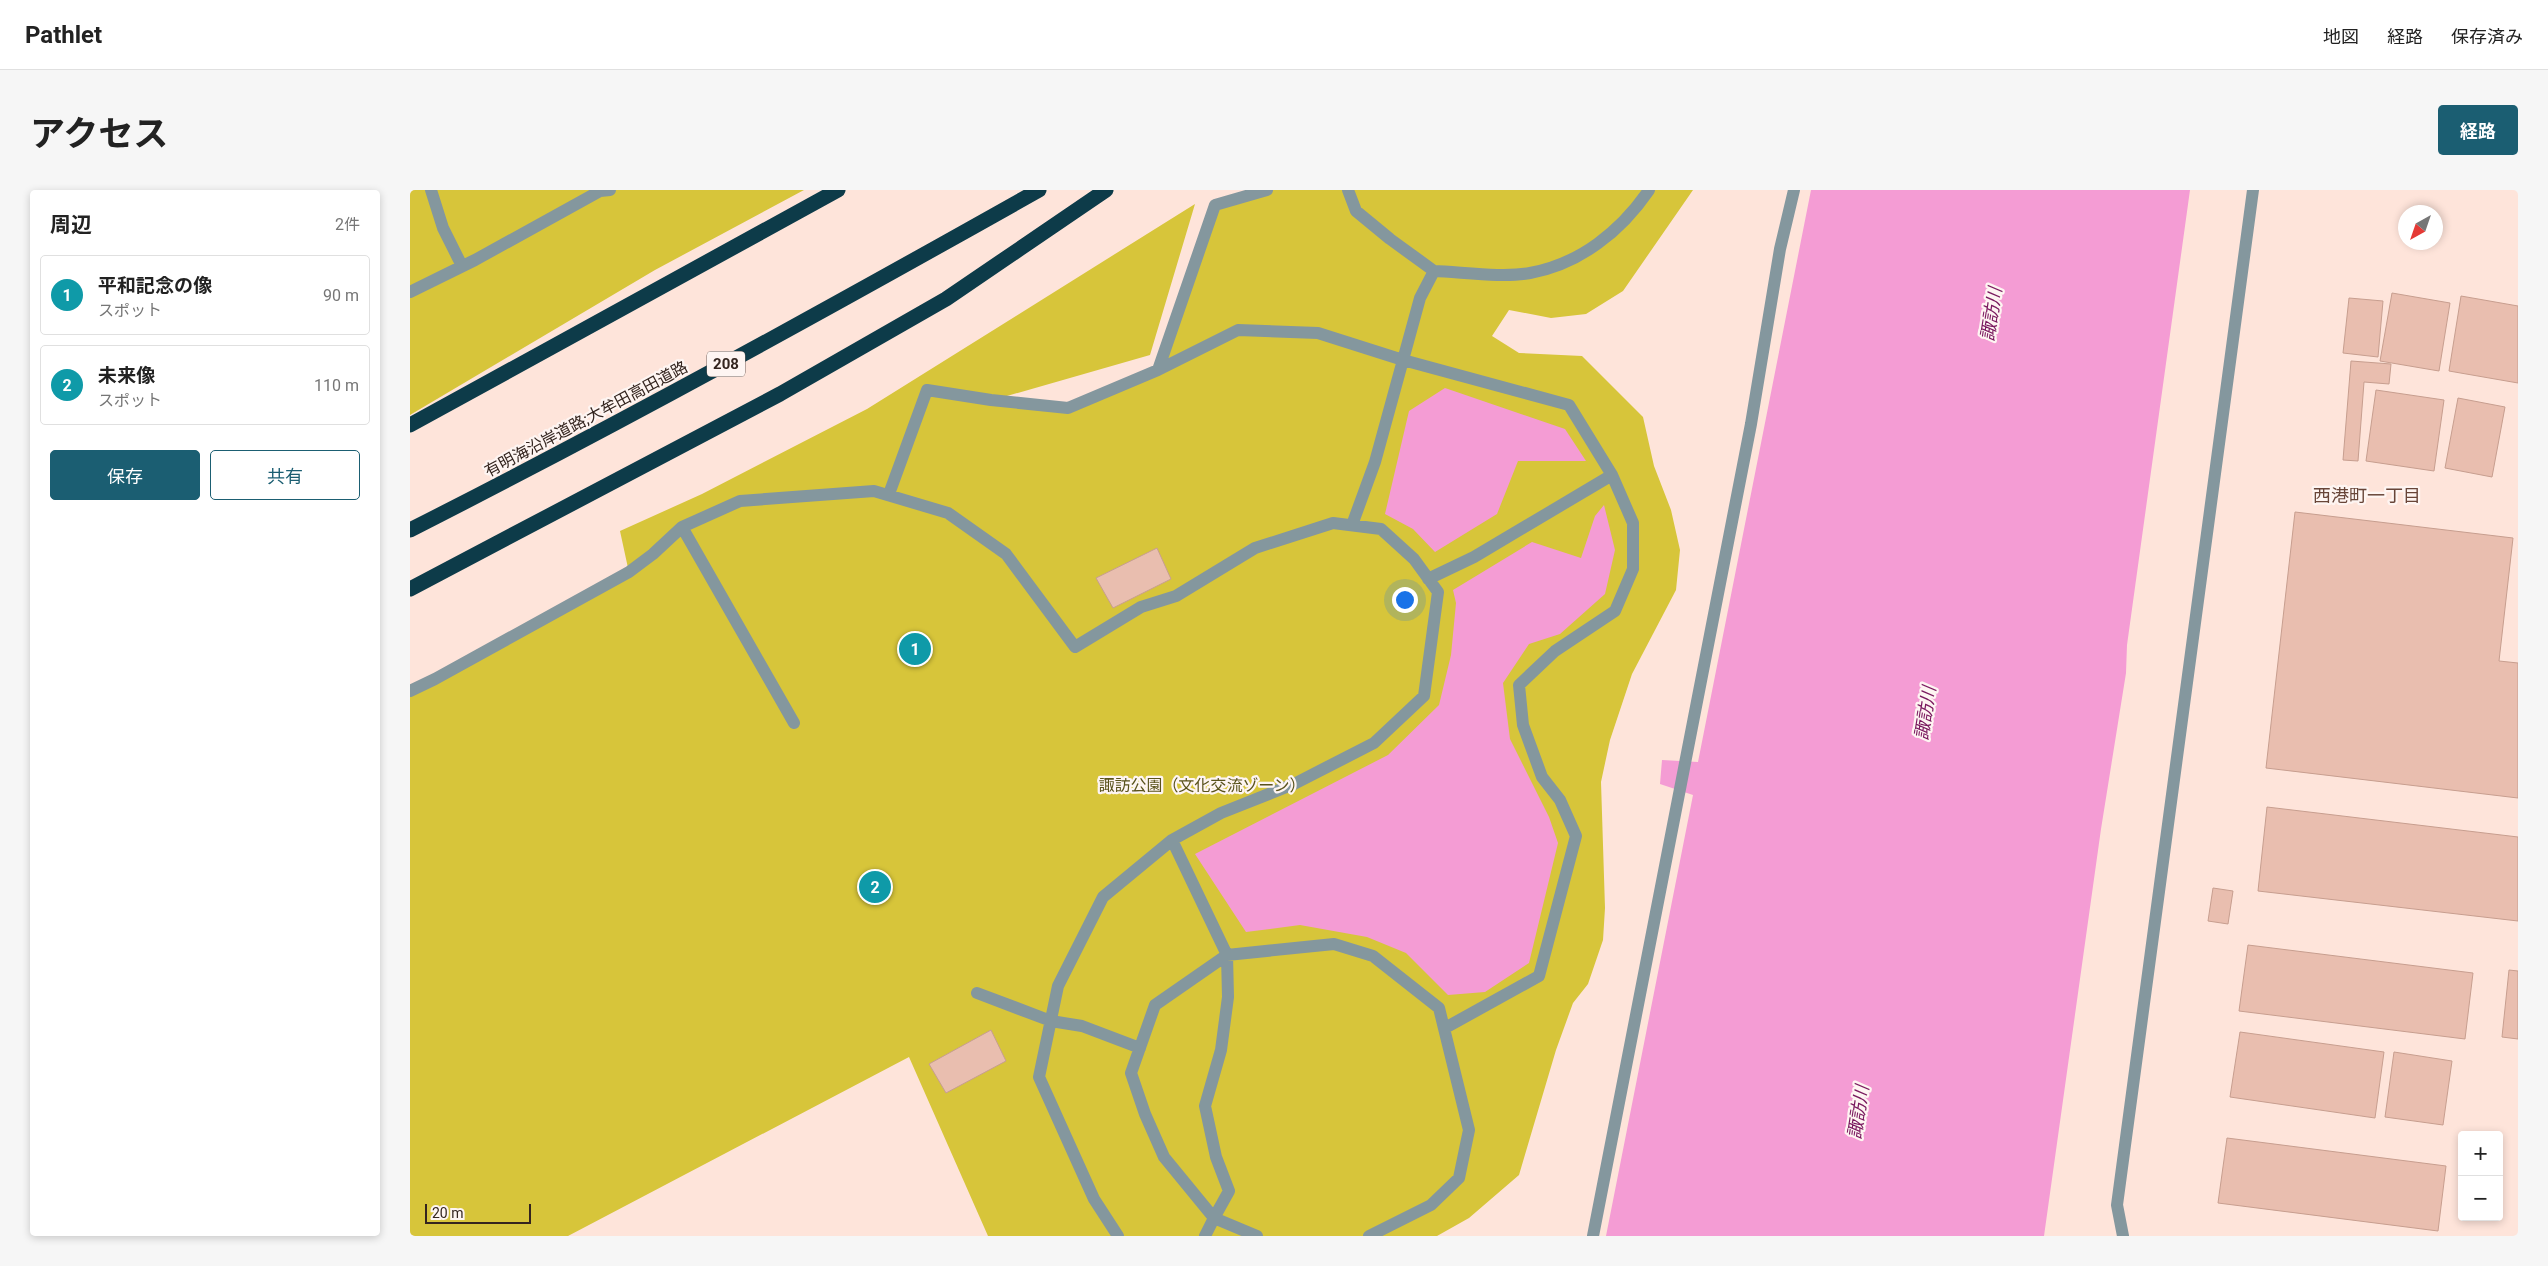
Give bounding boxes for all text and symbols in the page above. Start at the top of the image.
text: Pathlet [25,21,102,49]
text: 地図 [2323,26,2359,47]
text: 経路 [2387,26,2423,47]
text: 保存済み [2451,26,2523,47]
button: 経路 [2438,105,2518,155]
text: アクセス [30,114,168,155]
north arrow [2398,205,2443,250]
text: 周辺 [50,213,92,237]
text: 2件 [335,215,360,234]
text: 平和記念の像 [98,274,212,297]
water label: 諏訪川 [1976,284,2006,342]
text: 1 [62,286,72,305]
text: 90 m [323,286,359,305]
text: スポット [98,301,162,320]
road number: 208 [707,352,745,376]
street label: 有明海沿岸道路;大牟田高田道路 [481,357,691,481]
text: 未来像 [98,364,155,387]
text: 2 [62,376,72,395]
text: 110 m [314,376,359,395]
text: スポット [98,391,162,410]
button: 保存 [50,450,200,500]
button: 共有 [210,450,360,500]
district label: 西港町一丁目 [2313,485,2421,506]
your location [1392,587,1418,613]
pin: 1 [899,630,931,668]
water label: 諏訪川 [1910,683,1940,741]
park label: 諏訪公園（文化交流ゾーン） [1098,776,1306,795]
pin: 2 [859,868,891,906]
water label: 諏訪川 [1843,1082,1873,1140]
map controls [2458,1131,2503,1221]
button: + [2458,1131,2503,1176]
button: − [2458,1176,2503,1221]
scale bar [425,1201,531,1224]
text: 20 m [432,1205,464,1221]

